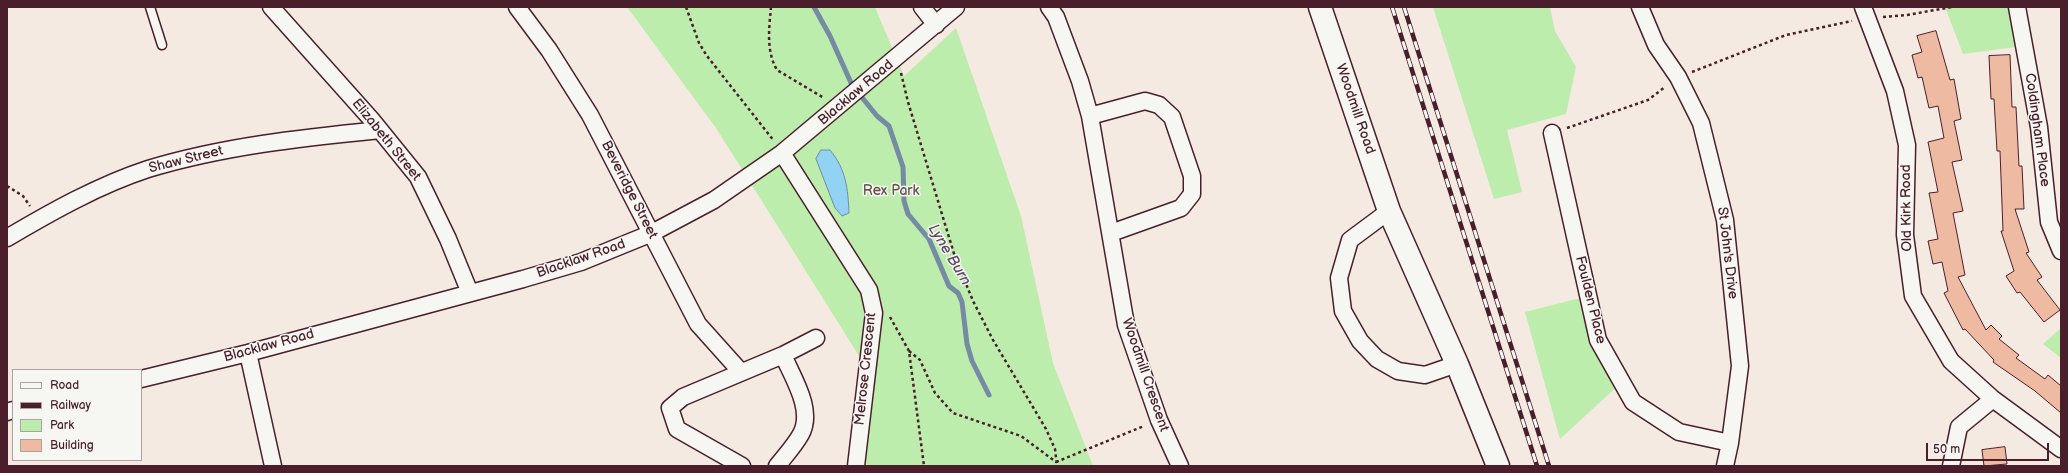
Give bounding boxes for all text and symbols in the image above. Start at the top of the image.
street label: Blacklaw Road [815,57,897,129]
street label: Woodmill Road [1332,62,1378,156]
street label: Coldingham Place [2021,72,2053,188]
street label: Elizabeth Street [348,96,424,184]
street label: Beveridge Street [597,138,661,242]
street label: Shaw Street [147,143,225,177]
street label: Old Kirk Road [1898,164,1916,252]
park label: Rex Park [863,183,919,199]
street label: St John's Drive [1713,206,1741,300]
water label: Lyne Burn [924,221,974,289]
street label: Blacklaw Road [534,236,628,282]
street label: Foulden Place [1571,254,1609,346]
street label: Melrose Crescent [852,312,880,426]
street label: Woodmill Crescent [1118,316,1172,434]
street label: Blacklaw Road [222,326,316,366]
legend [12,369,142,461]
text: Road [50,378,79,393]
text: Railway [50,398,91,413]
text: Park [50,418,74,433]
scale bar [1928,435,2051,461]
text: Building [50,438,94,453]
text: 50 m [1933,442,1960,457]

